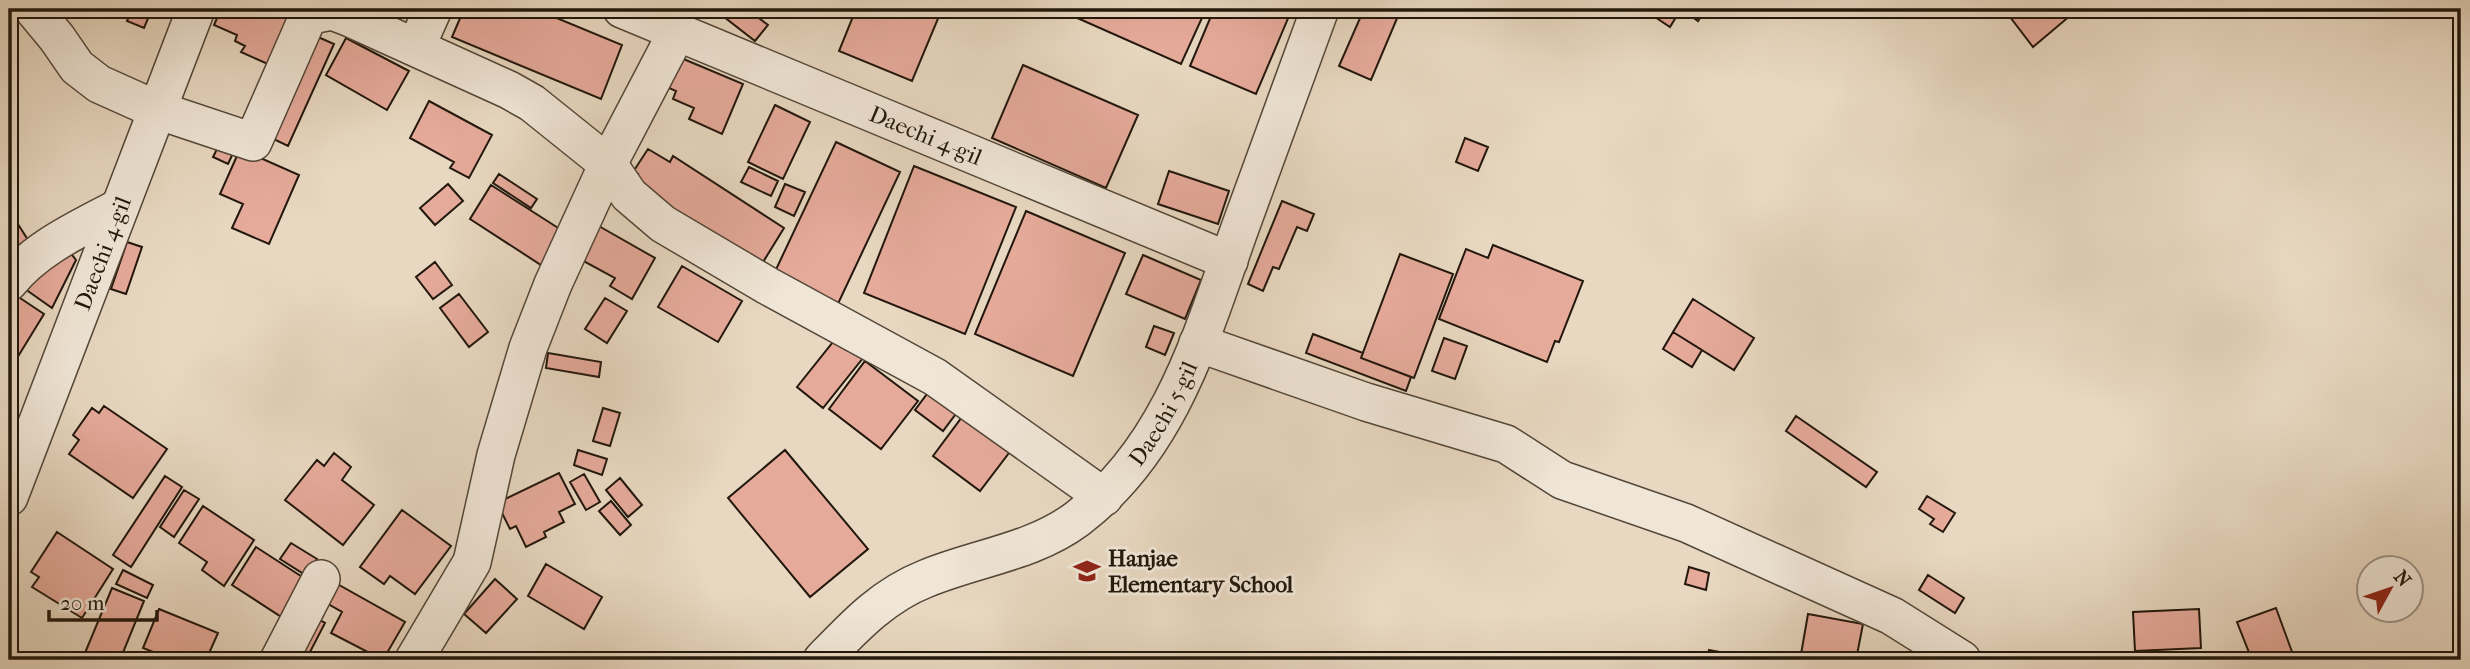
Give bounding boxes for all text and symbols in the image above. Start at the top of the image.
street label: Daechi 4-gil [865,100,987,171]
street label: Daechi 4-gil [69,192,137,314]
street label: Daechi 5-gil [1123,357,1204,471]
place label: Hanjae Elementary School [1108,545,1294,598]
north arrow [2354,554,2424,624]
school or university icon: Hanjae Elementary School [1072,556,1102,586]
text: N [2389,566,2416,592]
scale bar [49,578,158,622]
text: 20 m [60,591,105,615]

